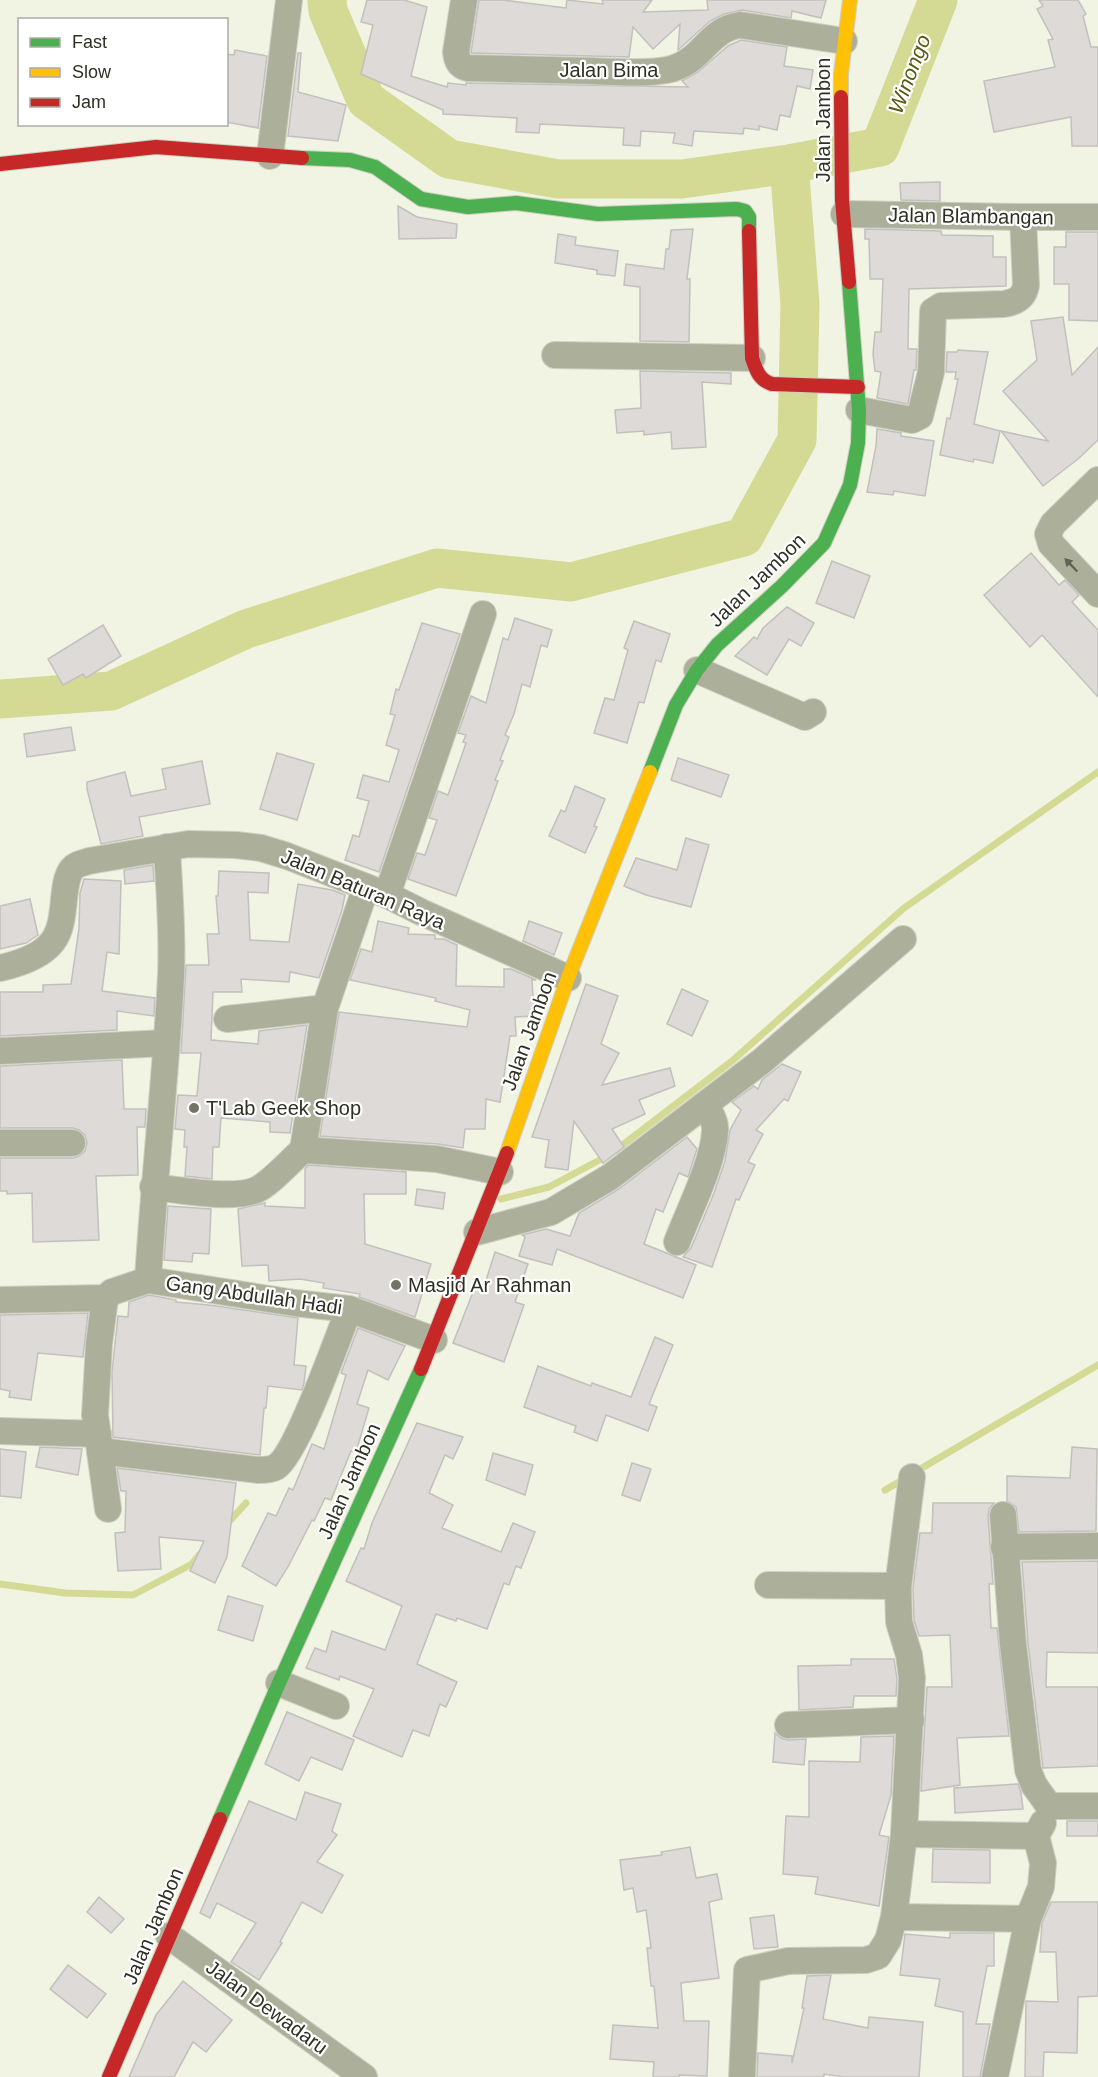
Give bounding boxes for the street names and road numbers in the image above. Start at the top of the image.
street label: Jalan Jambon [812,58,834,182]
street label: Jalan Bima [560,59,659,81]
street label: Jalan Blambangan [888,204,1054,228]
street label: Jalan Jambon [705,529,809,631]
street label: Jalan Baturan Raya [278,845,449,934]
street label: Jalan Jambon [497,969,561,1093]
street label: Gang Abdullah Hadi [164,1272,344,1318]
street label: Jalan Jambon [314,1420,384,1542]
street label: Jalan Jambon [119,1864,187,1988]
street label: Jalan Dewadaru [202,1956,332,2058]

